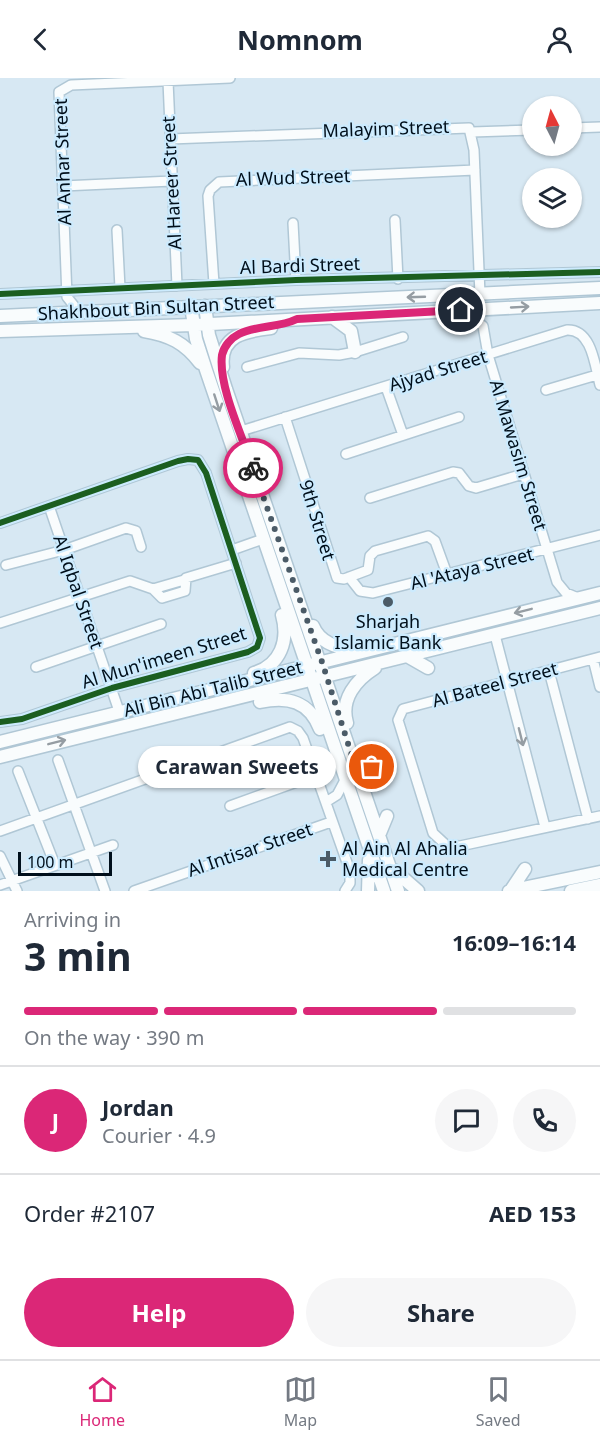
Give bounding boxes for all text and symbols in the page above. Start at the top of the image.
text: Nomnom [237,21,363,58]
icon: back [24,23,57,56]
icon: person [543,23,576,56]
north arrow [522,96,582,156]
map controls [522,96,582,228]
street label: Al Anhar Street [48,98,76,226]
street label: Malayim Street [322,114,450,142]
street label: Al Hareer Street [155,115,186,251]
street label: Al Wud Street [235,163,351,191]
button: layers [522,168,582,228]
street label: Al Bardi Street [239,251,361,279]
pin [435,284,486,335]
street label: Shakhbout Bin Sultan Street [37,289,275,325]
one-way arrow [406,292,426,303]
icon: home [444,293,477,326]
one-way arrow [509,301,529,312]
street label: Ajyad Street [386,344,490,396]
street label: Al Mawasim Street [485,376,553,534]
one-way arrow [212,393,223,412]
courier [223,438,283,498]
icon: bike [237,452,270,485]
street label: 9th Street [294,477,342,563]
street label: Al Iqbal Street [48,532,110,652]
street label: Al 'Ataya Street [408,541,536,595]
marker: Sharjah Islamic Bank [381,595,395,609]
one-way arrow [514,606,533,618]
place label: Sharjah Islamic Bank [335,609,442,654]
street label: Al Mun'imeen Street [78,620,250,694]
street label: Ali Bin Abi Talib Street [121,654,305,722]
street label: Al Bateel Street [429,656,561,712]
one-way arrow [516,728,528,747]
one-way arrow [47,736,66,748]
pin [346,741,397,792]
callout: Carawan Sweets [138,746,336,788]
icon: bag [355,750,388,783]
text: Carawan Sweets [155,753,319,780]
street label: Al Intisar Street [184,816,316,882]
place label: Al Ain Al Ahalia Medical Centre [342,836,469,881]
scale bar [18,849,112,876]
marker: Al Ain Al Ahalia Medical Centre [319,850,337,868]
text: 100 m [27,851,74,873]
text: Arriving in [24,906,121,933]
text: 16:09–16:14 [452,927,576,957]
text: 3 min [24,929,131,982]
text: On the way · 390 m [24,1024,204,1051]
button: chat [435,1089,498,1152]
button: phone [513,1089,576,1152]
text: Jordan [102,1092,174,1122]
text: J [52,1105,59,1135]
text: Courier · 4.9 [102,1122,216,1149]
text: Order #2107 [24,1198,155,1228]
text: AED 153 [489,1198,576,1228]
button: Help [24,1278,294,1347]
button: Share [306,1278,576,1347]
tab: Home [79,1373,125,1431]
tab: Map [284,1373,317,1431]
tab: Saved [476,1373,521,1431]

